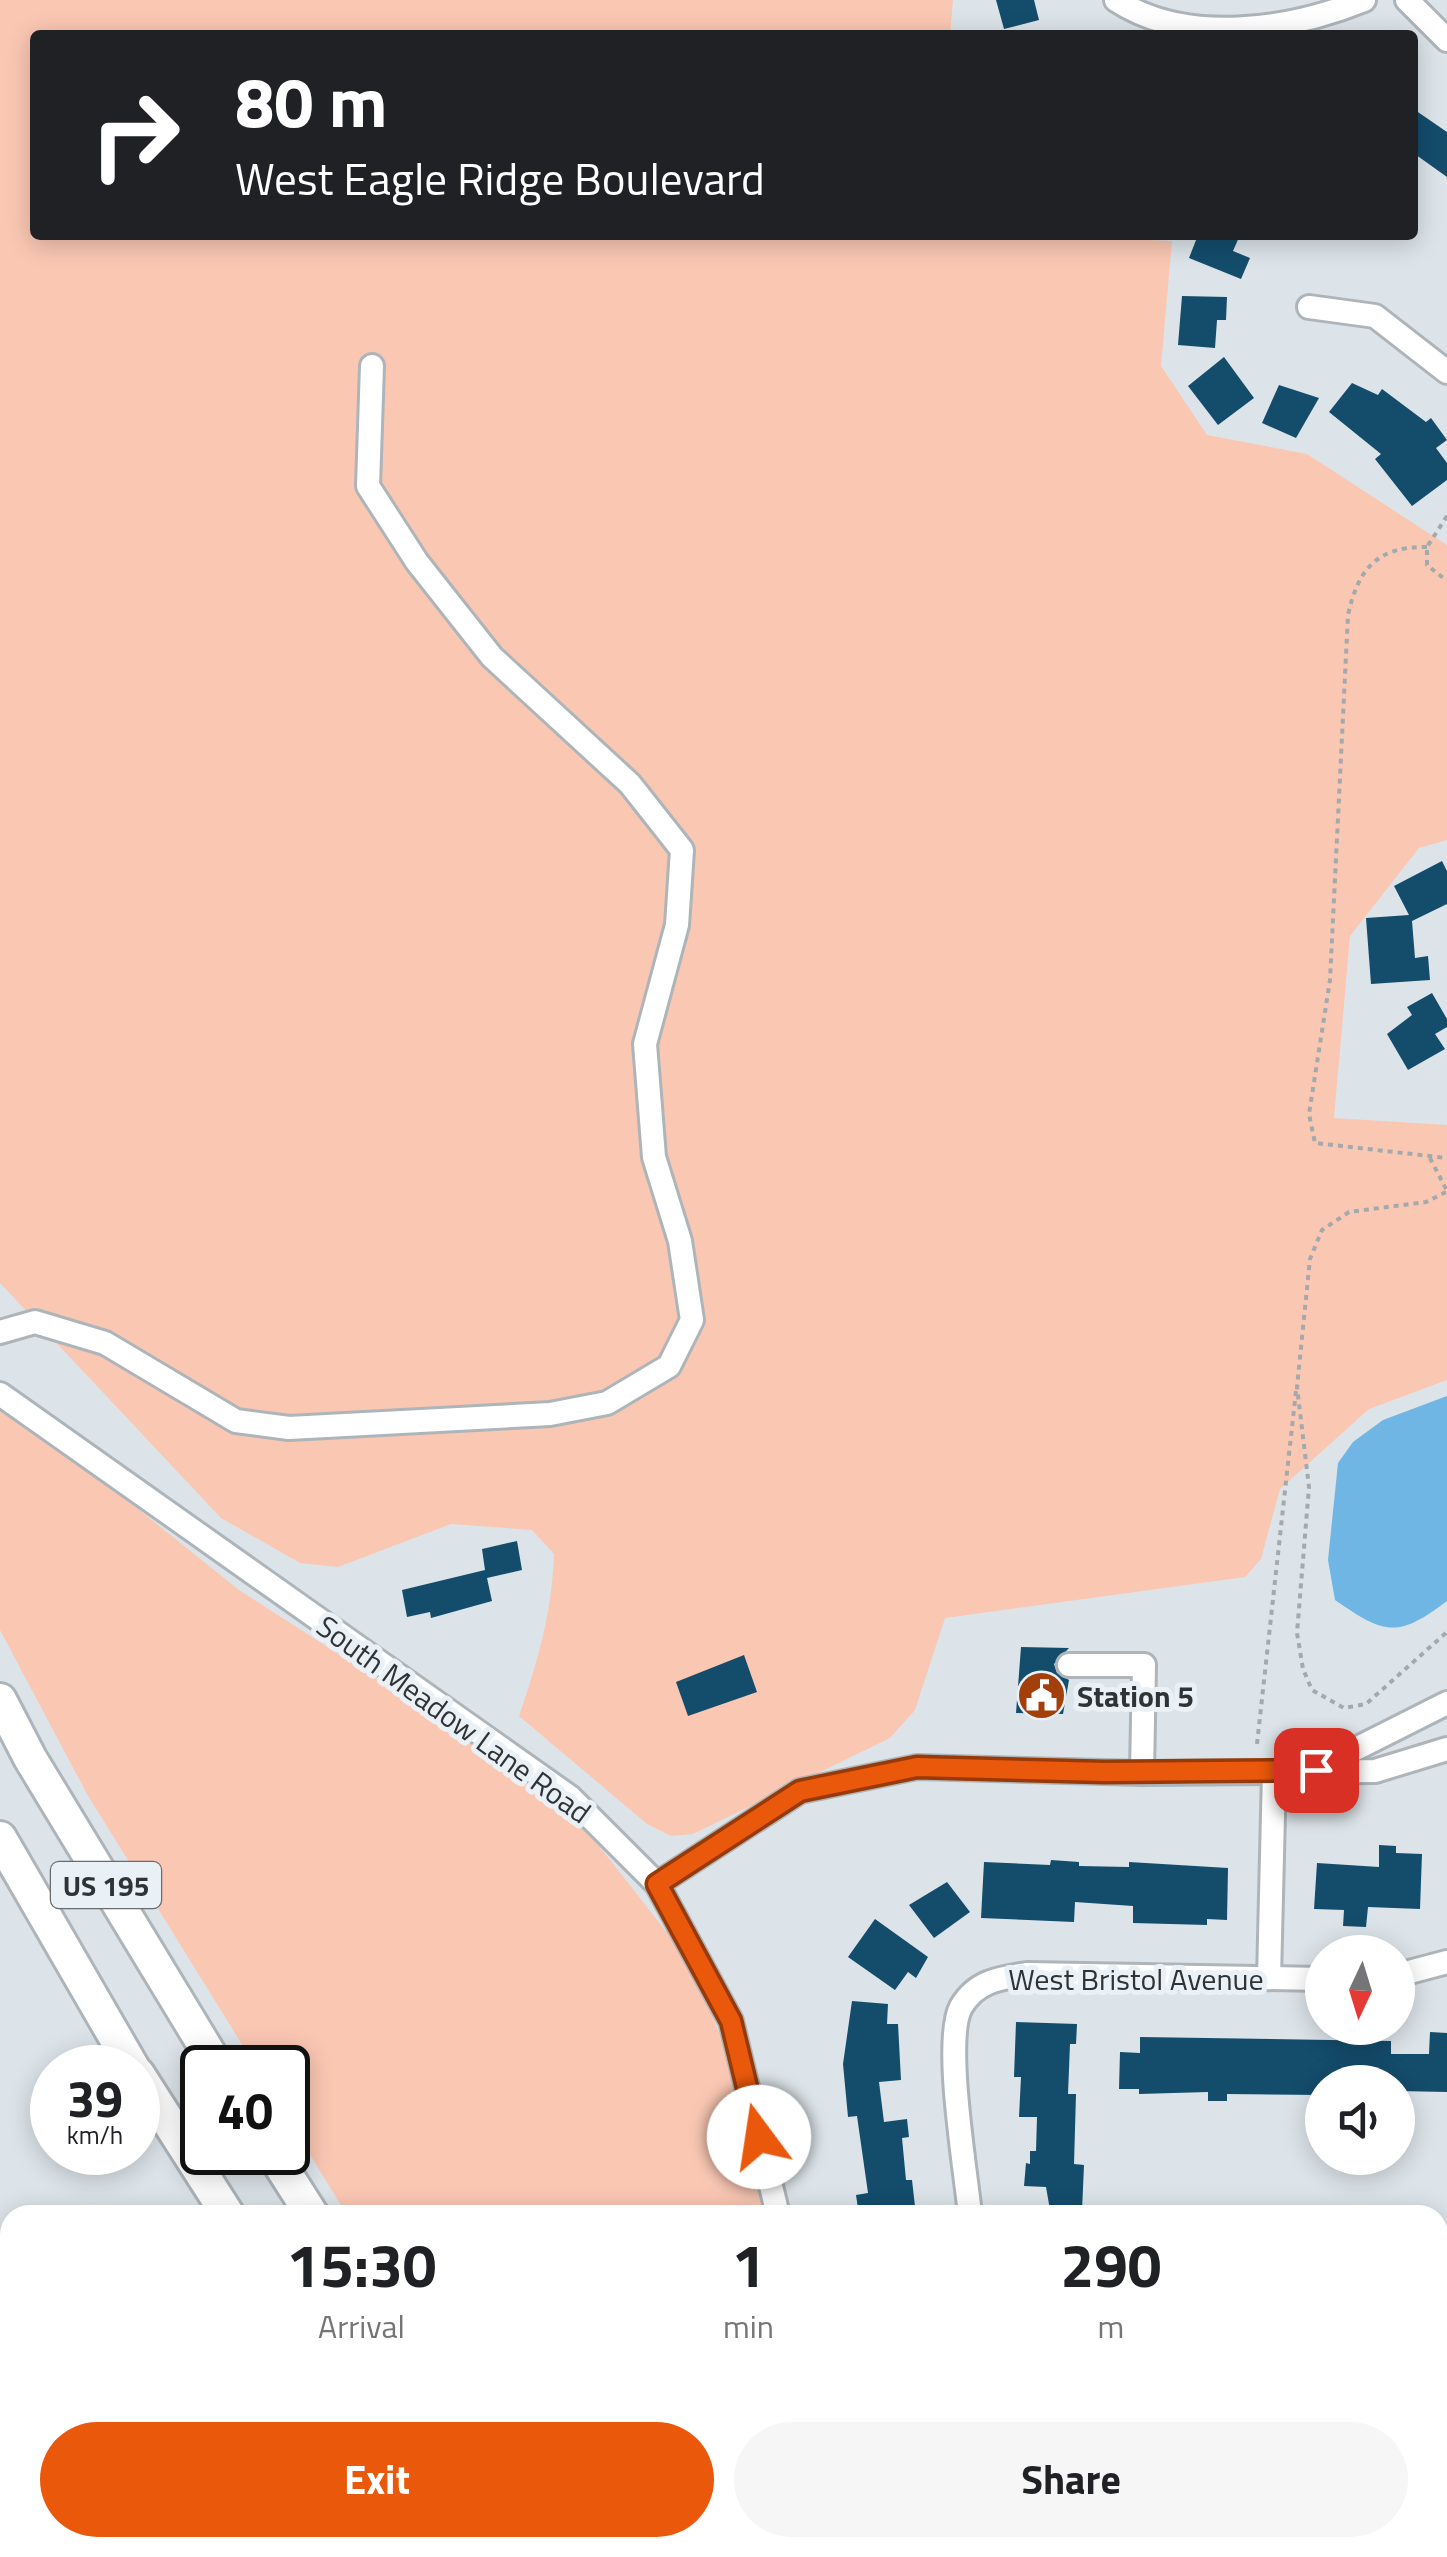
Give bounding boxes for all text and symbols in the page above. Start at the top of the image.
text: 80 m [235,48,388,154]
icon: right [70,70,200,200]
text: West Eagle Ridge Boulevard [235,144,765,212]
street label: South Meadow Lane Road [307,1603,601,1835]
public building icon: Station 5 [1016,1670,1068,1722]
place label: Station 5 [1077,1673,1194,1719]
pin [1274,1728,1359,1813]
icon: arrive [1289,1743,1344,1798]
road number: US 195 [51,1862,161,1908]
north arrow [1305,1935,1415,2045]
map controls [1305,1935,1415,2175]
street label: West Bristol Avenue [1008,1956,1264,2002]
speed limit sign: 40 [180,2045,310,2175]
text: 39 [67,2060,123,2136]
button: sound [1305,2065,1415,2175]
position arrow [707,2085,811,2189]
text: km/h [67,2116,123,2154]
text: 15:30 [287,2219,436,2310]
text: 1 [732,2219,765,2310]
text: 290 [1061,2219,1161,2310]
text: Arrival [318,2302,405,2350]
text: min [723,2302,774,2350]
text: m [1098,2302,1124,2350]
button: Exit [40,2422,714,2537]
button: Share [734,2422,1408,2537]

